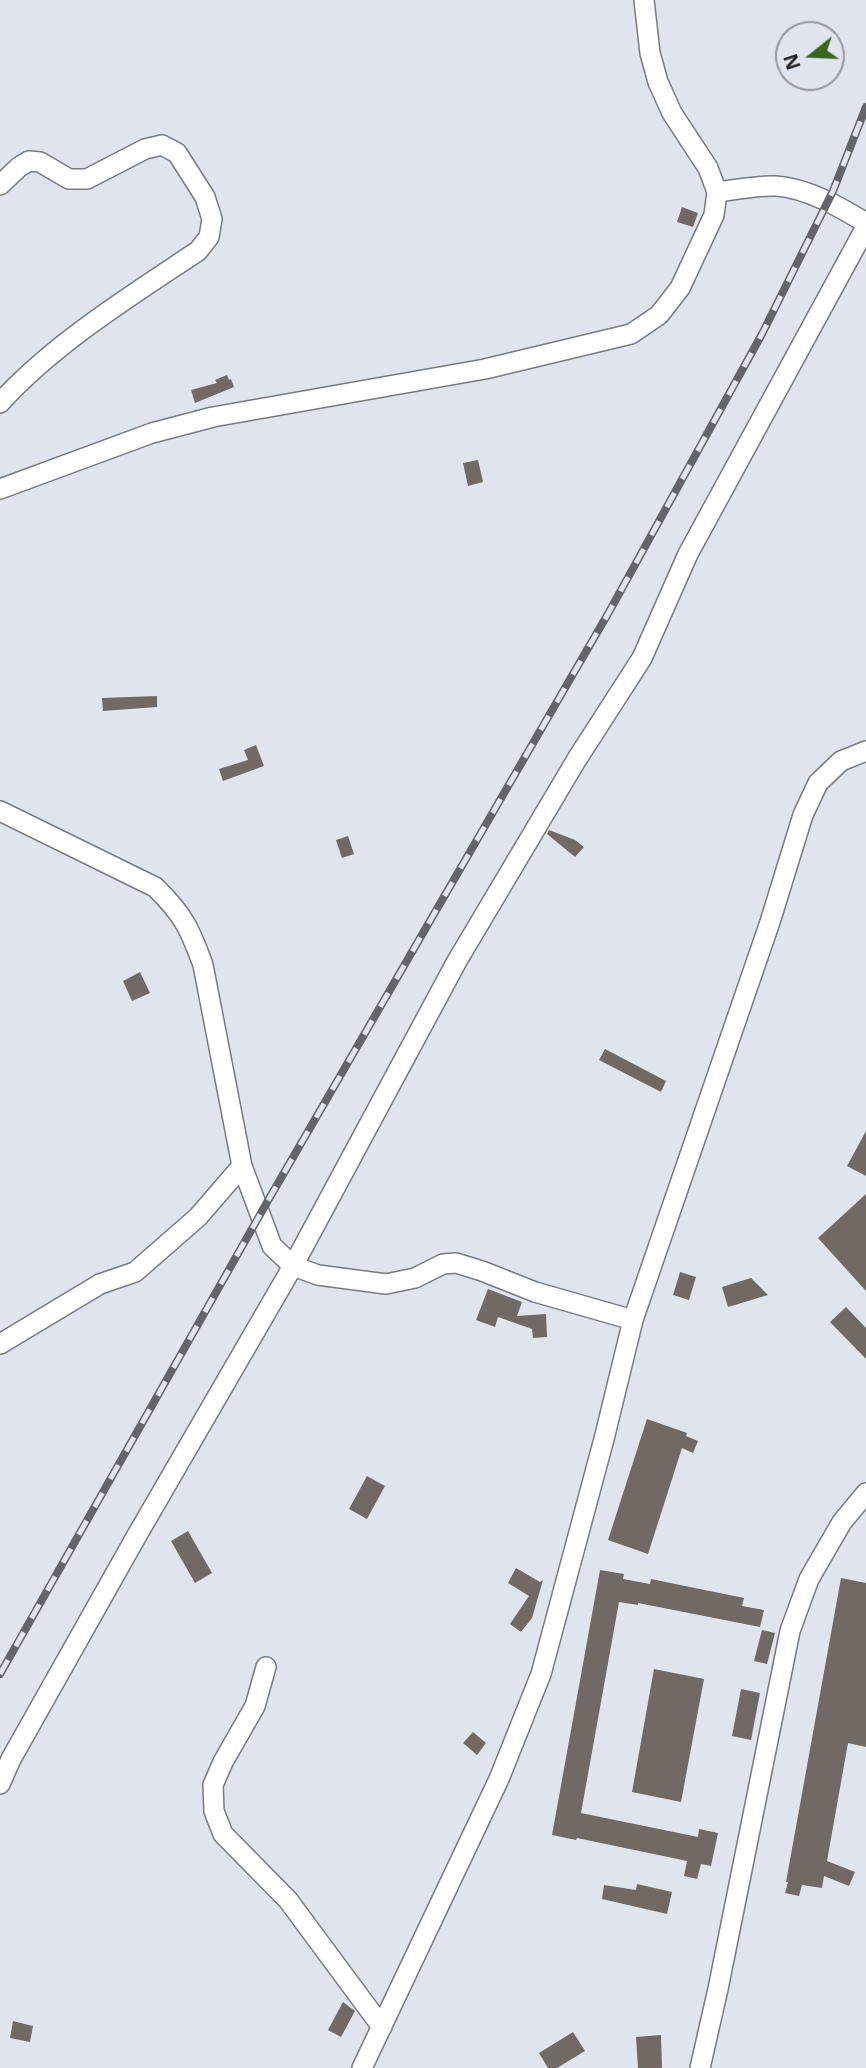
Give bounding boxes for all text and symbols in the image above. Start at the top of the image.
north arrow [775,21,845,91]
text: N [777,51,807,73]

